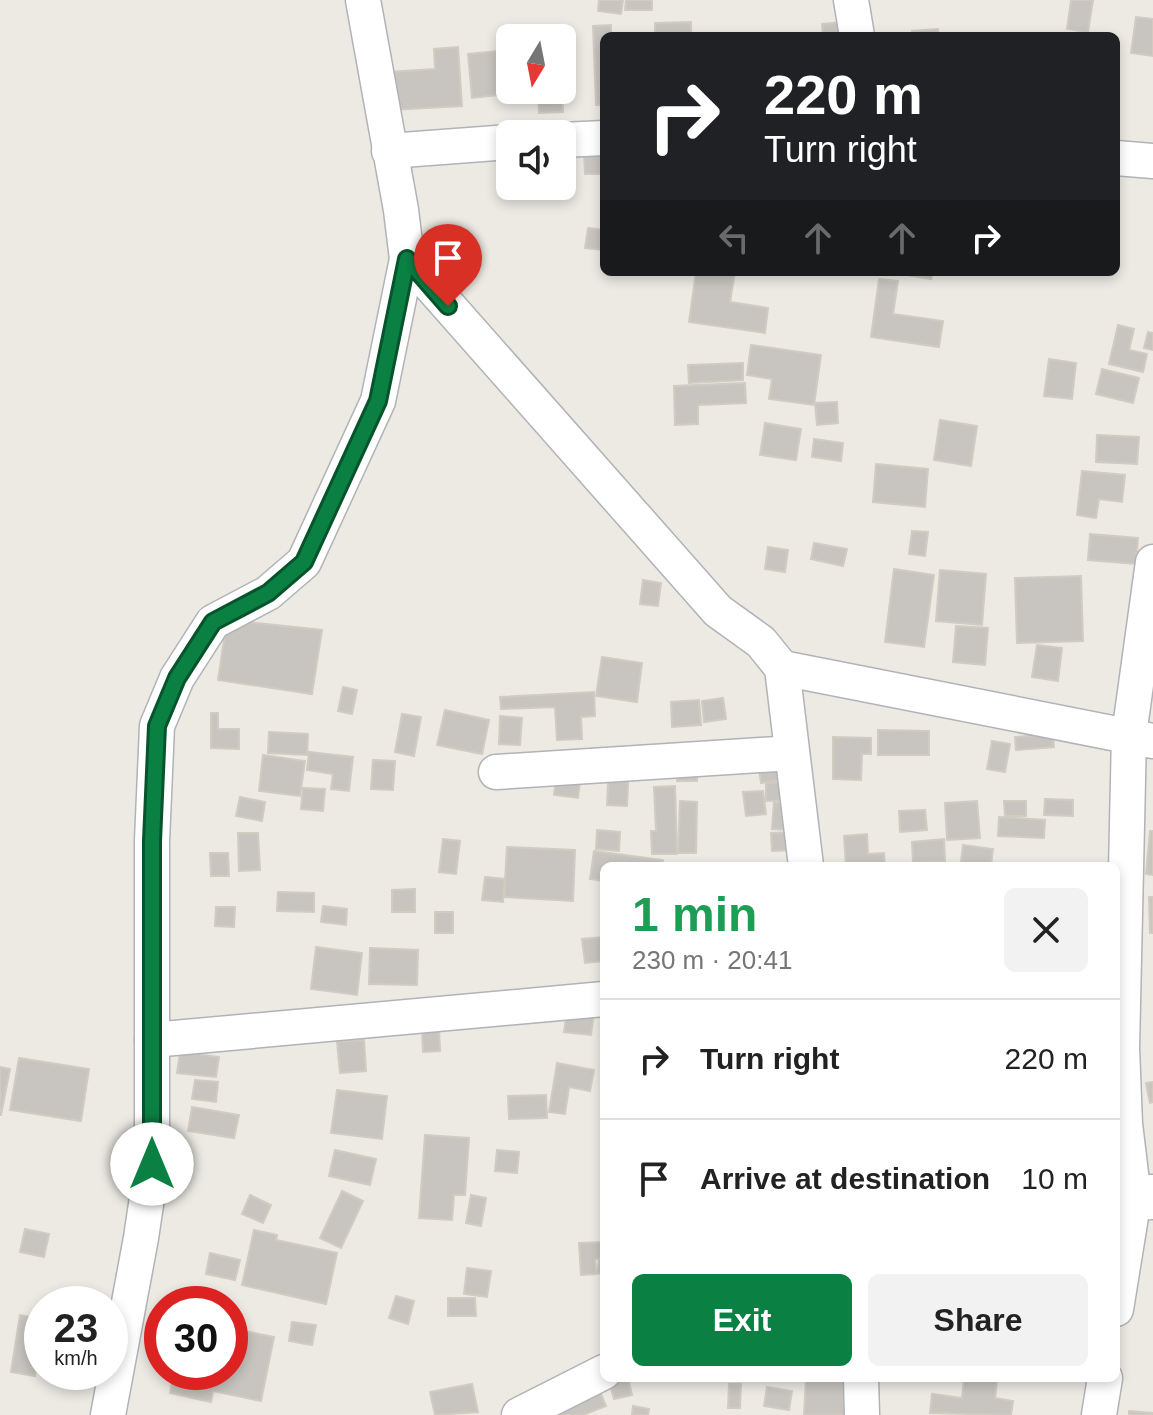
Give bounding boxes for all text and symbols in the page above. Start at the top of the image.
north arrow [496,24,576,104]
map controls [496,24,576,200]
text: 220 m [764,63,923,126]
icon: right [632,64,736,168]
button: sound [496,120,576,200]
text: Turn right [764,129,917,170]
icon: left [712,216,756,260]
icon: ahead [796,216,840,260]
icon: ahead [880,216,924,260]
icon: right [964,216,1008,260]
pin [414,224,482,306]
icon: arrive [426,236,470,280]
text: 1 min [632,888,757,941]
button: close [1004,888,1088,972]
text: 230 m · 20:41 [632,945,792,975]
icon: right [632,1037,676,1081]
text: Turn right [700,1042,839,1075]
text: 220 m [1005,1042,1088,1075]
position arrow [110,1122,194,1206]
icon: arrive [632,1157,676,1201]
text: Arrive at destination [700,1162,990,1195]
text: 10 m [1021,1162,1088,1195]
button: Exit [632,1274,852,1366]
button: Share [868,1274,1088,1366]
speed limit sign: 30 [144,1286,248,1390]
text: 23 [54,1306,98,1350]
text: km/h [54,1347,98,1369]

